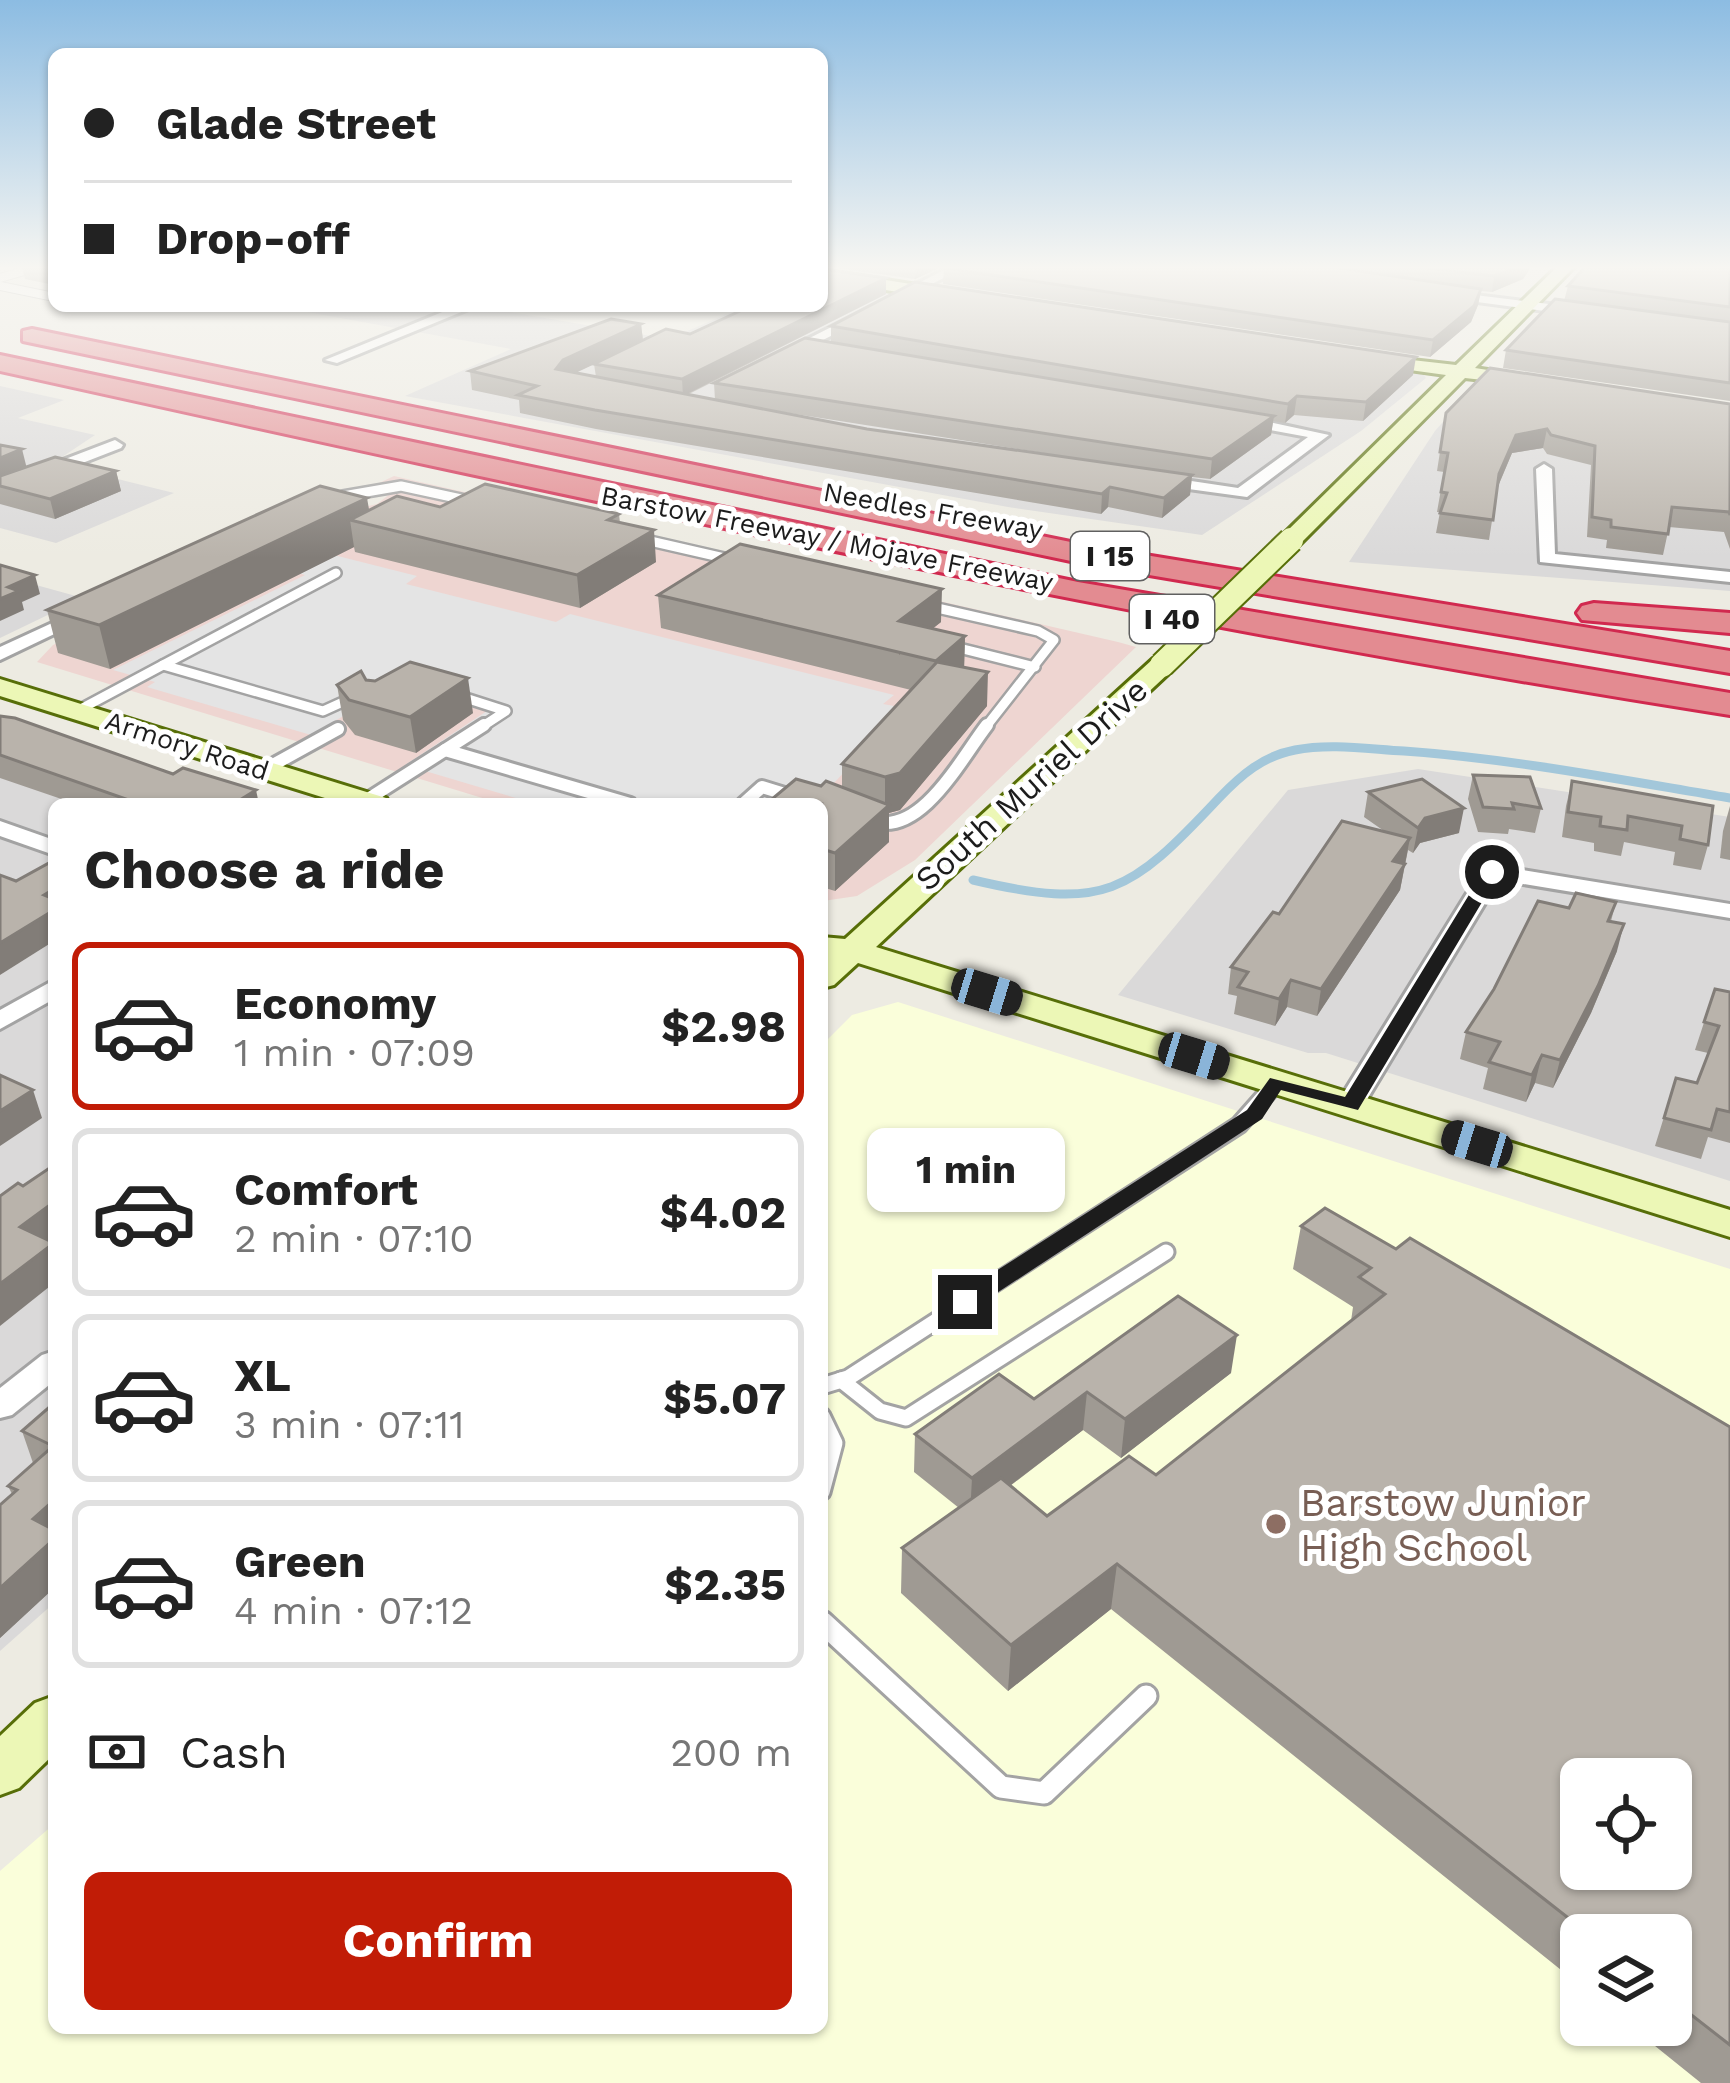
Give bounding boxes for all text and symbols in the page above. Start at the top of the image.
text: Glade Street [156,97,436,150]
text: Drop-off [156,212,350,265]
street label: Needles Freeway [821,476,1045,546]
street label: Barstow Freeway / Mojave Freeway [598,479,1056,599]
road number: I 15 [1071,532,1149,580]
road number: I 40 [1130,595,1214,643]
street label: South Muriel Drive [907,670,1155,899]
street label: Armory Road [101,704,273,788]
text: Choose a ride [84,838,445,901]
route start [1465,845,1519,899]
car [947,964,1027,1020]
icon: car [90,972,198,1080]
text: Economy [234,977,436,1030]
text: $2.98 [661,1000,786,1053]
car [1154,1028,1234,1084]
text: 1 min · 07:09 [234,1030,475,1075]
car [1437,1116,1517,1172]
callout: 1 min [866,1128,1064,1212]
text: 1 min [916,1147,1016,1192]
icon: car [90,1158,198,1266]
text: Comfort [234,1163,418,1216]
text: $4.02 [660,1186,786,1239]
text: 2 min · 07:10 [234,1216,474,1261]
route end [938,1275,992,1329]
icon: car [90,1344,198,1452]
text: XL [234,1349,291,1402]
text: $5.07 [663,1372,786,1425]
text: 3 min · 07:11 [234,1402,464,1447]
place label: Barstow Junior High School [1300,1480,1586,1570]
marker: Barstow Junior High School [1263,1511,1289,1537]
icon: car [90,1530,198,1638]
text: Green [234,1535,366,1588]
text: $2.35 [664,1558,786,1611]
text: 4 min · 07:12 [234,1588,473,1633]
icon: cash [84,1719,150,1785]
text: Cash [180,1726,288,1779]
text: 200 m [670,1730,792,1775]
map controls [1560,1758,1692,2046]
button: locate [1560,1758,1692,1890]
button: Confirm [84,1872,792,2010]
button: layers [1560,1914,1692,2046]

